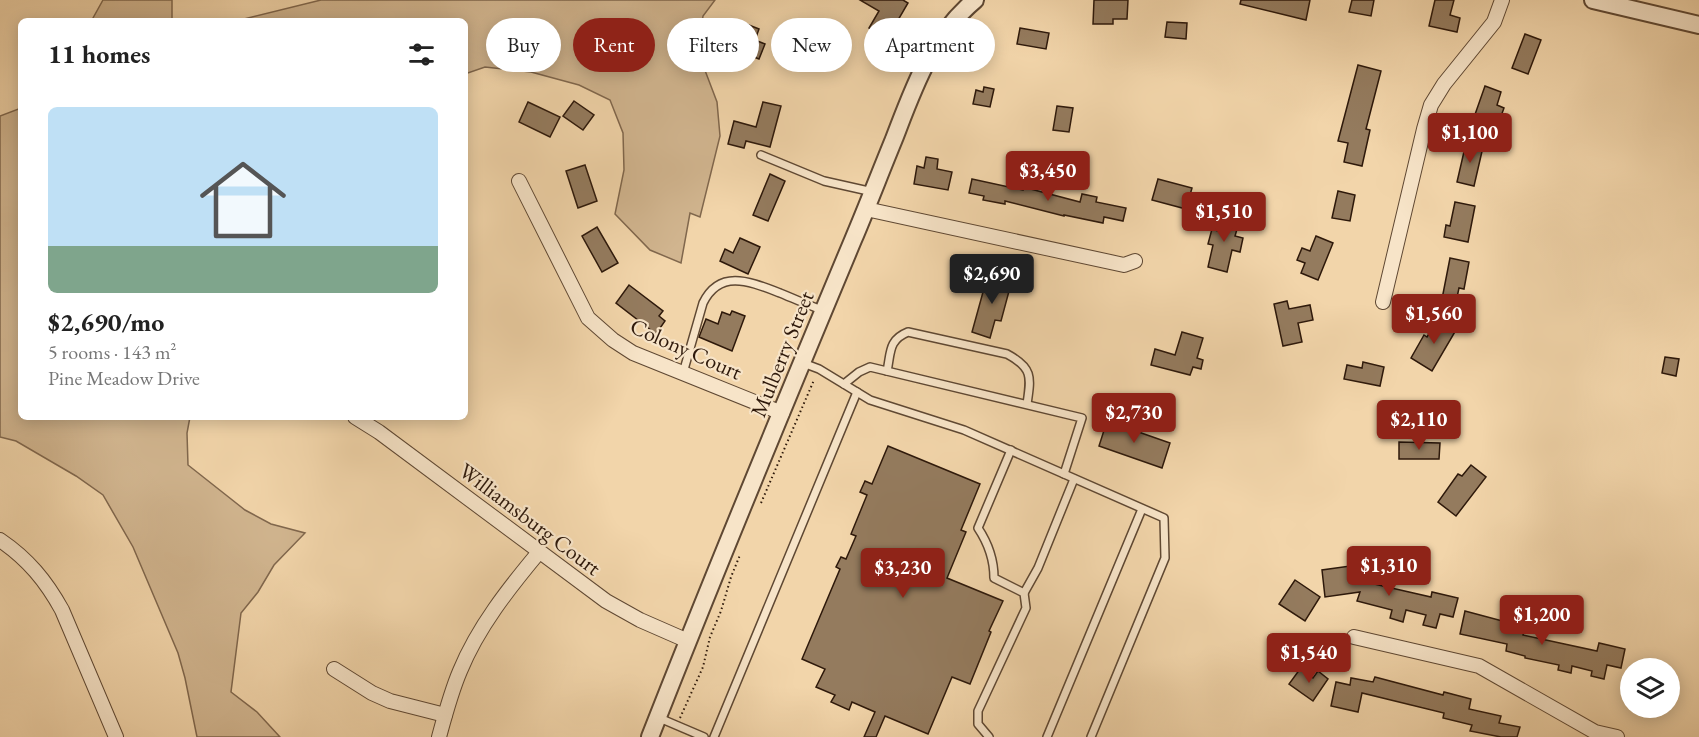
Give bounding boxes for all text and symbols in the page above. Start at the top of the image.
chip: Buy [486,18,561,72]
chip: Rent [573,18,655,72]
chip: Filters [667,18,759,72]
chip: New [771,18,852,72]
chip: Apartment [864,18,995,72]
text: 11 homes [48,37,150,71]
icon: filters [405,38,438,71]
pin: $1,100 [1421,113,1519,164]
text: $1,100 [1442,119,1498,145]
icon: home [189,146,297,254]
pin: $3,450 [999,151,1097,202]
text: $3,450 [1020,157,1076,183]
pin: $1,510 [1175,192,1273,243]
text: $1,510 [1196,198,1252,224]
pin: $2,690 [943,254,1041,305]
text: $2,690 [964,260,1020,286]
street label: Mulberry Street [744,287,821,421]
pin: $1,560 [1385,294,1483,345]
text: $1,560 [1406,300,1462,326]
text: $2,690/mo [48,305,164,339]
street label: Colony Court [626,311,747,387]
text: 5 rooms · 143 m² [48,339,176,365]
text: Pine Meadow Drive [48,365,200,391]
pin: $2,730 [1085,393,1183,444]
text: $2,730 [1106,399,1162,425]
pin: $2,110 [1370,400,1468,451]
text: $2,110 [1391,406,1447,432]
street label: Williamsburg Court [453,456,607,582]
pin: $1,310 [1340,546,1438,597]
pin: $3,230 [854,548,952,599]
text: $1,310 [1361,552,1417,578]
text: $3,230 [875,554,931,580]
pin: $1,200 [1493,595,1591,646]
text: $1,200 [1514,601,1570,627]
pin: $1,540 [1260,633,1358,684]
text: $1,540 [1281,639,1337,665]
map controls [1620,658,1680,718]
button: layers [1620,658,1680,718]

